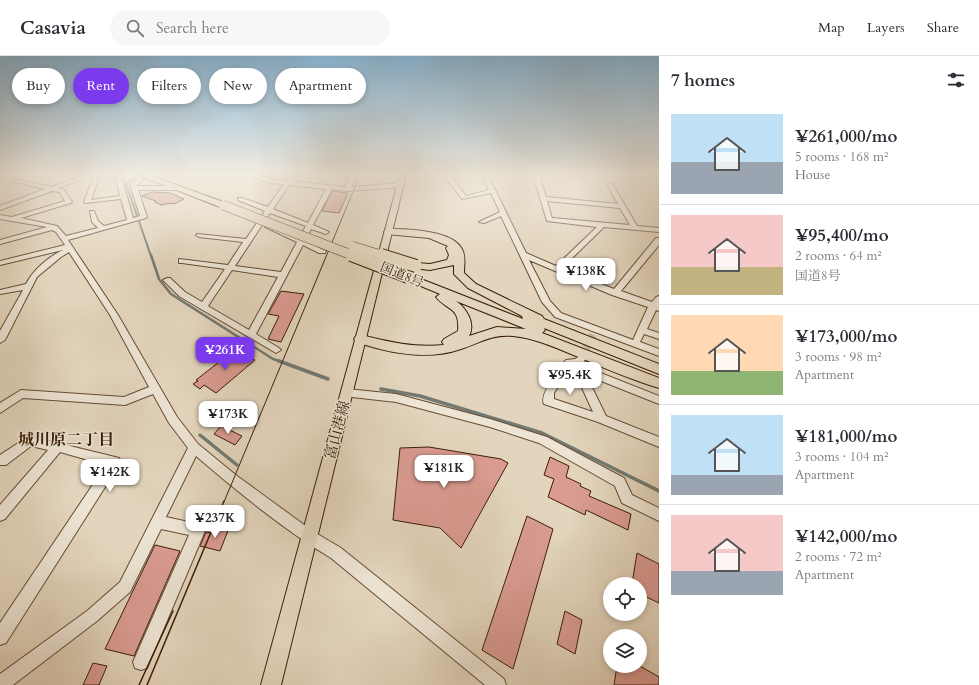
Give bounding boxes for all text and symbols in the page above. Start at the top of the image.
search box [110,10,390,46]
text: Casavia [20,15,86,41]
icon: search [124,17,146,39]
text: Search here [156,18,229,38]
text: Map [818,18,845,37]
text: Layers [867,18,905,37]
text: Share [927,18,959,37]
chip: Buy [12,68,65,104]
chip: Rent [73,68,129,104]
chip: Filters [137,68,201,104]
chip: New [209,68,267,104]
chip: Apartment [275,68,366,104]
text: 7 homes [671,69,735,92]
icon: filters [945,69,967,91]
text: ¥261,000/mo [795,125,897,148]
icon: home [703,130,751,178]
text: 5 rooms · 168 m² [795,148,888,166]
text: House [795,166,830,184]
text: ¥95,400/mo [795,224,889,247]
icon: home [703,231,751,279]
text: 2 rooms · 64 m² [795,247,882,265]
street label: 国道8号 [377,258,427,292]
pin: ¥138K [558,258,614,292]
text: ¥138K [566,262,606,280]
text: 国道8号 [795,267,841,285]
text: ¥173,000/mo [795,325,897,348]
icon: home [703,331,751,379]
pin: ¥261K [197,337,253,371]
text: ¥261K [205,341,245,359]
text: 3 rooms · 98 m² [795,348,882,366]
pin: ¥95.4K [537,362,603,396]
text: ¥95.4K [548,366,592,384]
text: Apartment [795,366,854,384]
street label: 富山港線 [320,398,354,462]
pin: ¥173K [200,401,256,435]
text: ¥173K [208,405,248,423]
text: ¥181,000/mo [795,425,897,448]
district label: 城川原二丁目 [18,429,114,451]
icon: home [703,431,751,479]
text: 3 rooms · 104 m² [795,448,888,466]
pin: ¥181K [416,455,472,489]
pin: ¥142K [82,459,138,493]
text: ¥181K [424,459,464,477]
text: ¥142K [90,463,130,481]
text: Apartment [795,466,854,484]
pin: ¥237K [187,505,243,539]
text: ¥237K [195,509,235,527]
text: ¥142,000/mo [795,525,897,548]
icon: home [703,531,751,579]
text: 2 rooms · 72 m² [795,548,882,566]
text: Apartment [795,566,854,584]
map controls [603,577,647,673]
button: locate [603,577,647,621]
button: layers [603,629,647,673]

